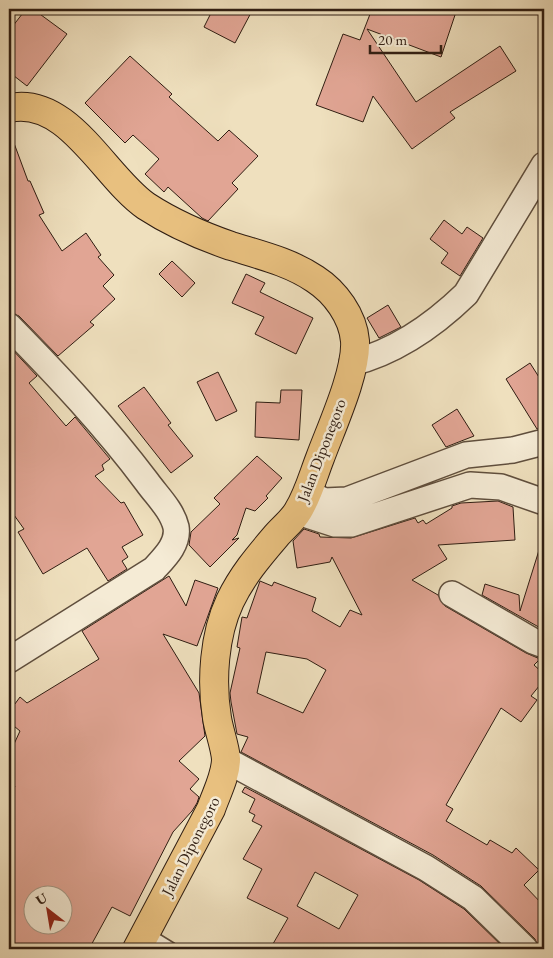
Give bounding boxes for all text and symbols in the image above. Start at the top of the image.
scale bar [370,22,442,54]
text: 20 m [378,30,407,49]
street label: Jalan Diponegoro [291,396,351,507]
street label: Jalan Diponegoro [155,793,225,901]
north arrow [22,886,72,936]
text: U [32,888,51,909]

